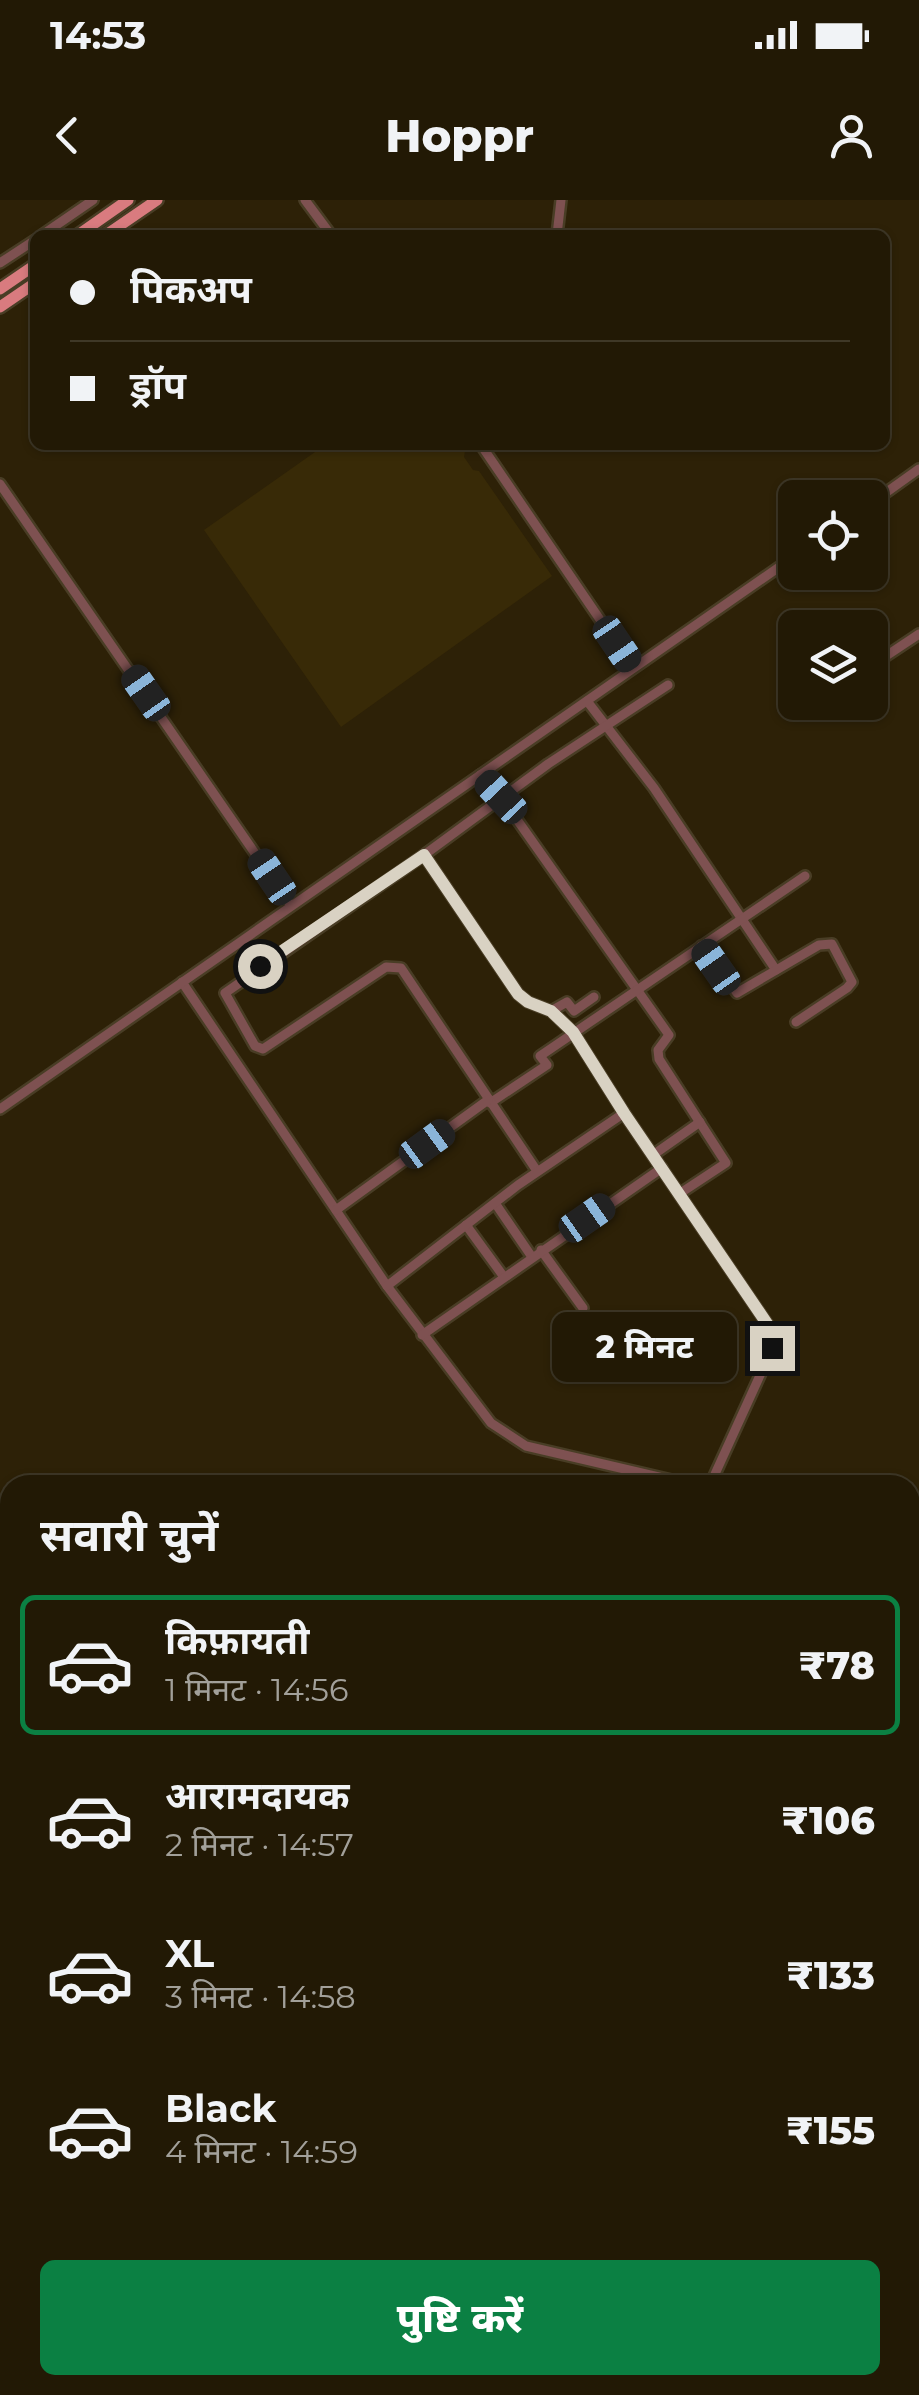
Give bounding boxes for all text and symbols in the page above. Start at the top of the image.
text: 14:53 [50,12,146,59]
icon: back [40,108,95,163]
text: Hoppr [385,108,534,163]
icon: person [824,108,879,163]
text: पिकअप [130,266,252,313]
text: ड्रॉप [130,362,186,409]
map controls [778,480,888,720]
button: locate [778,480,888,590]
button: layers [778,610,888,720]
car [588,611,646,677]
car [117,660,175,726]
car [470,765,532,829]
car [243,844,301,910]
car [687,934,745,1000]
route start [238,944,283,989]
car [394,1114,460,1174]
car [554,1189,620,1247]
callout: 2 मिनट [552,1313,737,1383]
route end [750,1326,795,1371]
text: 2 मिनट [596,1327,693,1366]
text: सवारी चुनें [40,1507,218,1562]
text: किफ़ायती [165,1617,309,1664]
icon: car [45,1620,135,1710]
text: ₹78 [799,1642,875,1689]
text: 1 मिनट · 14:56 [165,1670,348,1709]
text: आरामदायक [165,1772,349,1819]
icon: car [45,1775,135,1865]
text: ₹106 [781,1797,875,1844]
text: 2 मिनट · 14:57 [165,1825,354,1864]
icon: car [45,1930,135,2020]
text: XL [165,1930,214,1977]
text: ₹133 [786,1952,875,1999]
text: 3 मिनट · 14:58 [165,1977,356,2016]
icon: car [45,2085,135,2175]
text: Black [165,2085,276,2132]
text: ₹155 [786,2107,875,2154]
text: 4 मिनट · 14:59 [165,2132,358,2171]
button: पुष्टि करें [40,2260,880,2375]

